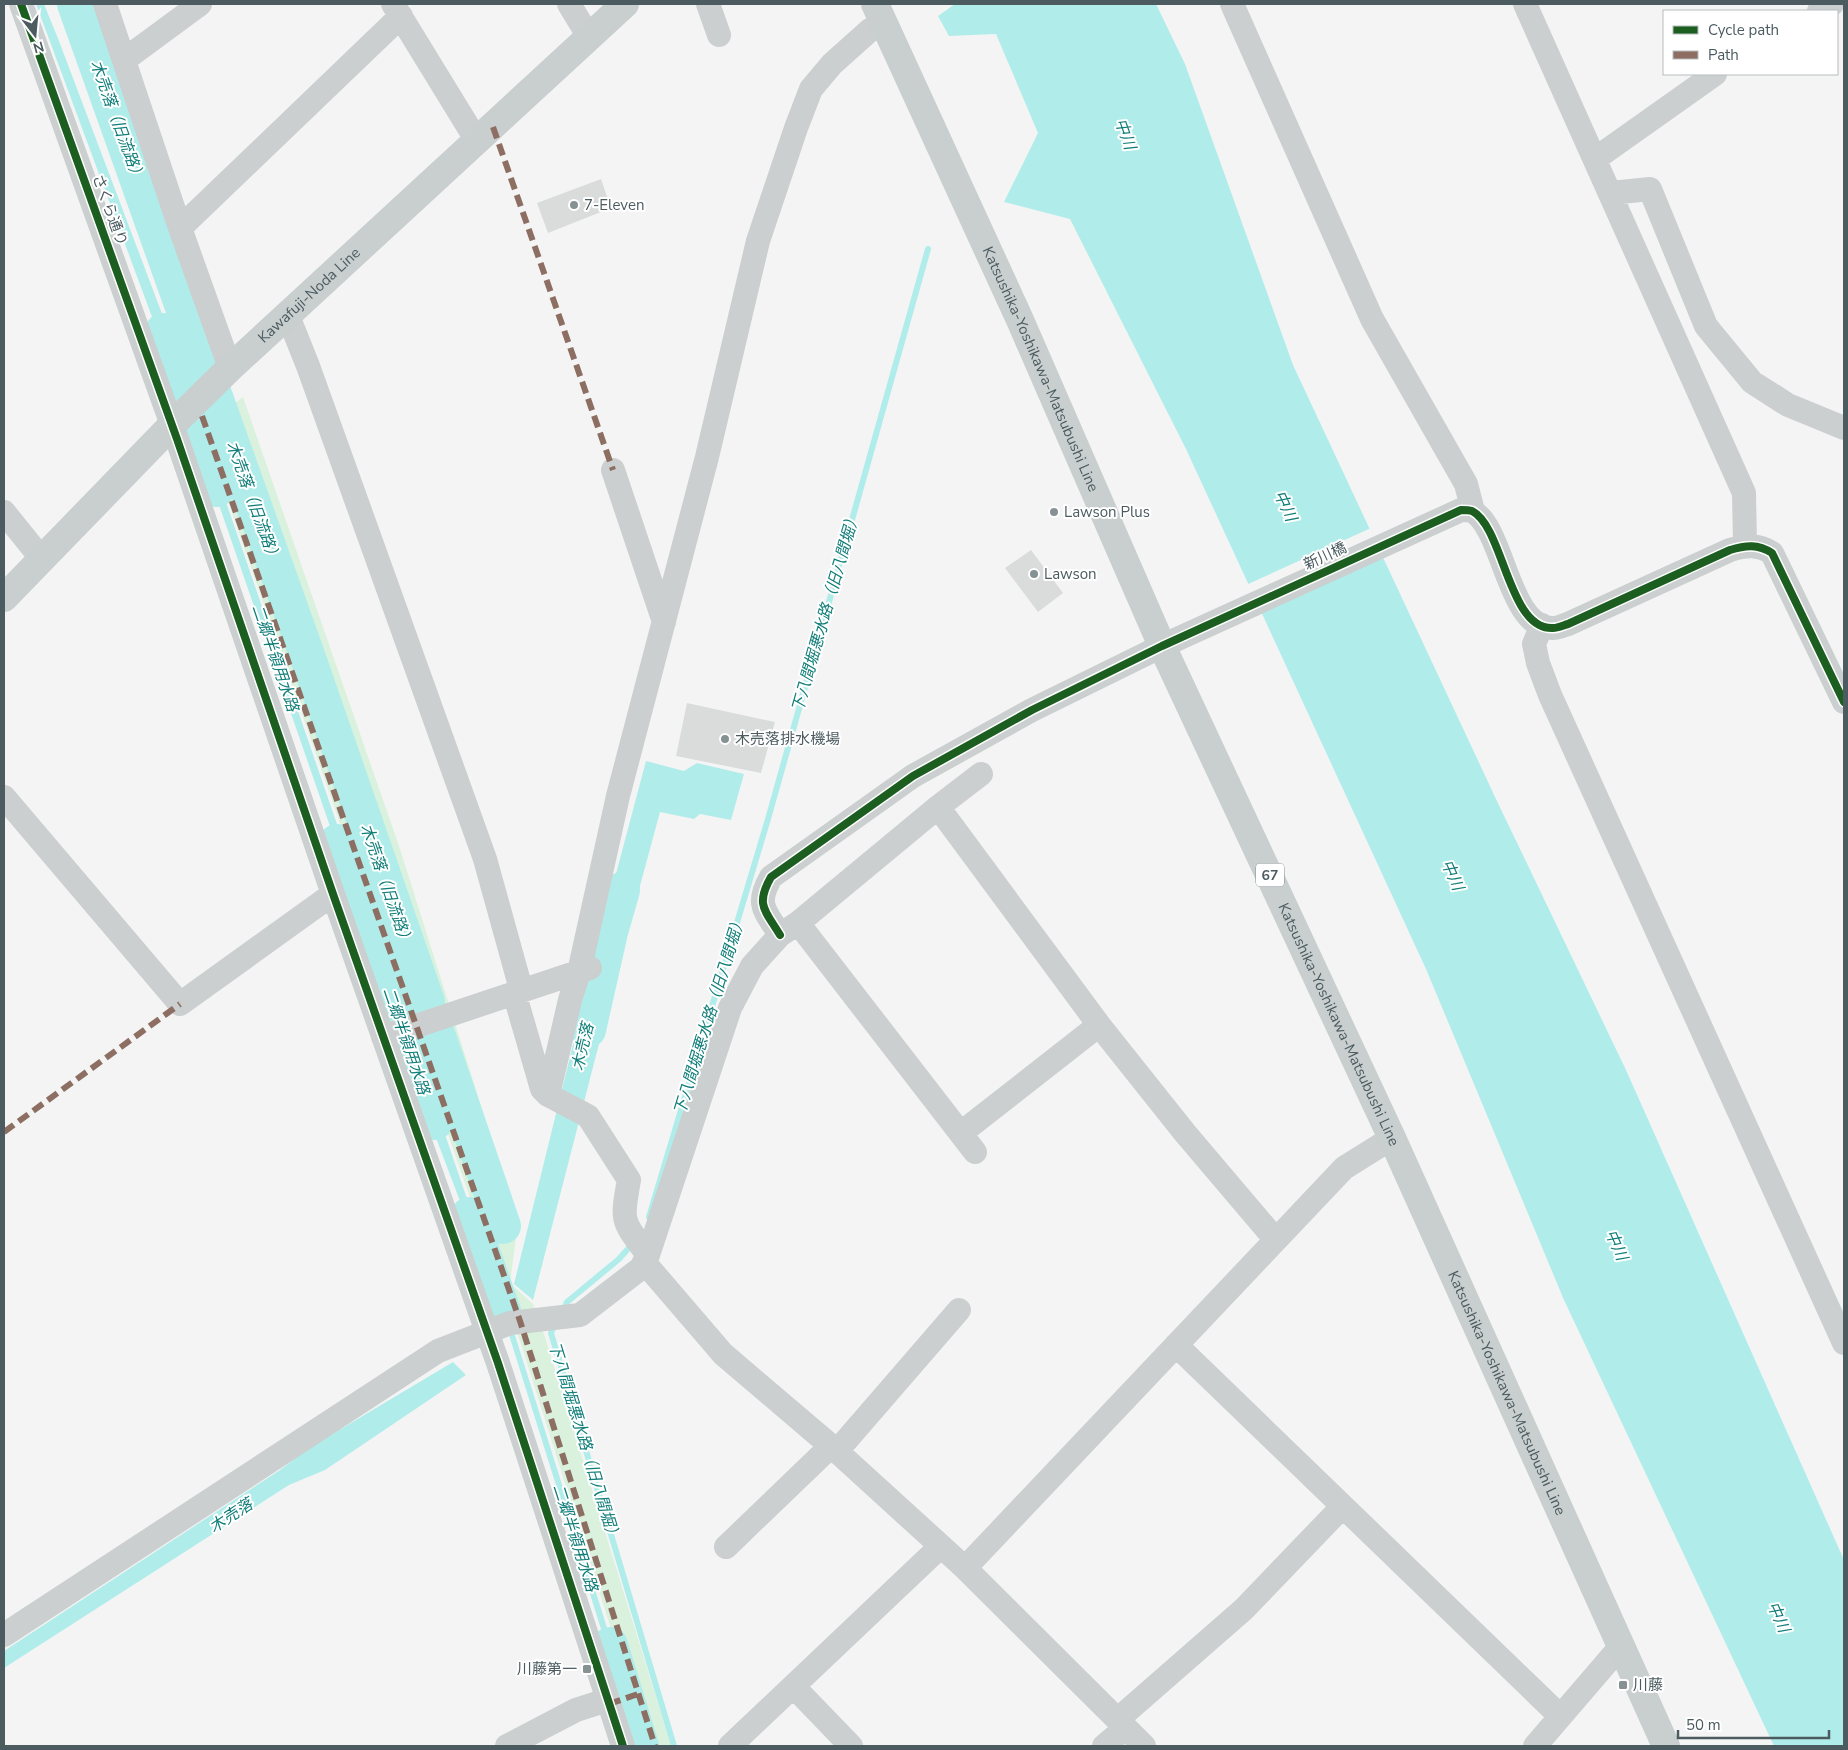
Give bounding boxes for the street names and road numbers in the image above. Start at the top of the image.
street label: さくら通り [88,171,132,249]
street label: Kawafuji-Noda Line [254,243,365,347]
street label: Katsushika-Yoshikawa-Matsubushi Line [978,243,1104,495]
street label: 新川橋 [1300,537,1350,575]
road number: 67 [1256,864,1284,886]
street label: Katsushika-Yoshikawa-Matsubushi Line [1274,900,1404,1149]
street label: Katsushika-Yoshikawa-Matsubushi Line [1443,1268,1571,1518]

